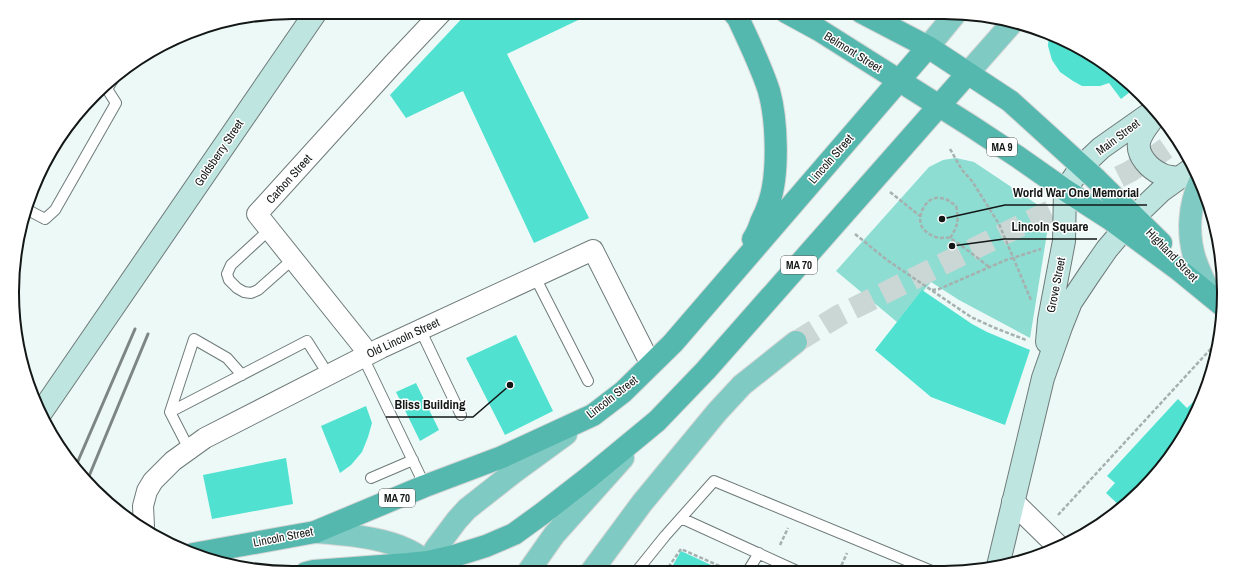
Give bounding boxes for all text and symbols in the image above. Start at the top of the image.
street label: Belmont Street [821,28,885,76]
street label: Main Street [1093,115,1143,159]
street label: Goldsberry Street [191,116,247,189]
street label: Lincoln Street [805,131,857,187]
road number: MA 9 [987,138,1017,156]
street label: Carbon Street [263,151,316,207]
callout: World War One Memorial [1005,180,1147,205]
text: World War One Memorial [1013,184,1139,201]
callout: Lincoln Square [1004,214,1097,239]
text: Lincoln Square [1011,218,1089,235]
street label: Highland Street [1142,225,1202,285]
road number: MA 70 [781,256,817,274]
street label: Grove Street [1043,256,1069,314]
street label: Old Lincoln Street [364,314,442,362]
street label: Lincoln Street [583,372,641,422]
callout: Bliss Building [386,392,473,417]
text: Bliss Building [394,396,466,413]
road number: MA 70 [379,489,415,507]
street label: Lincoln Street [252,523,315,551]

